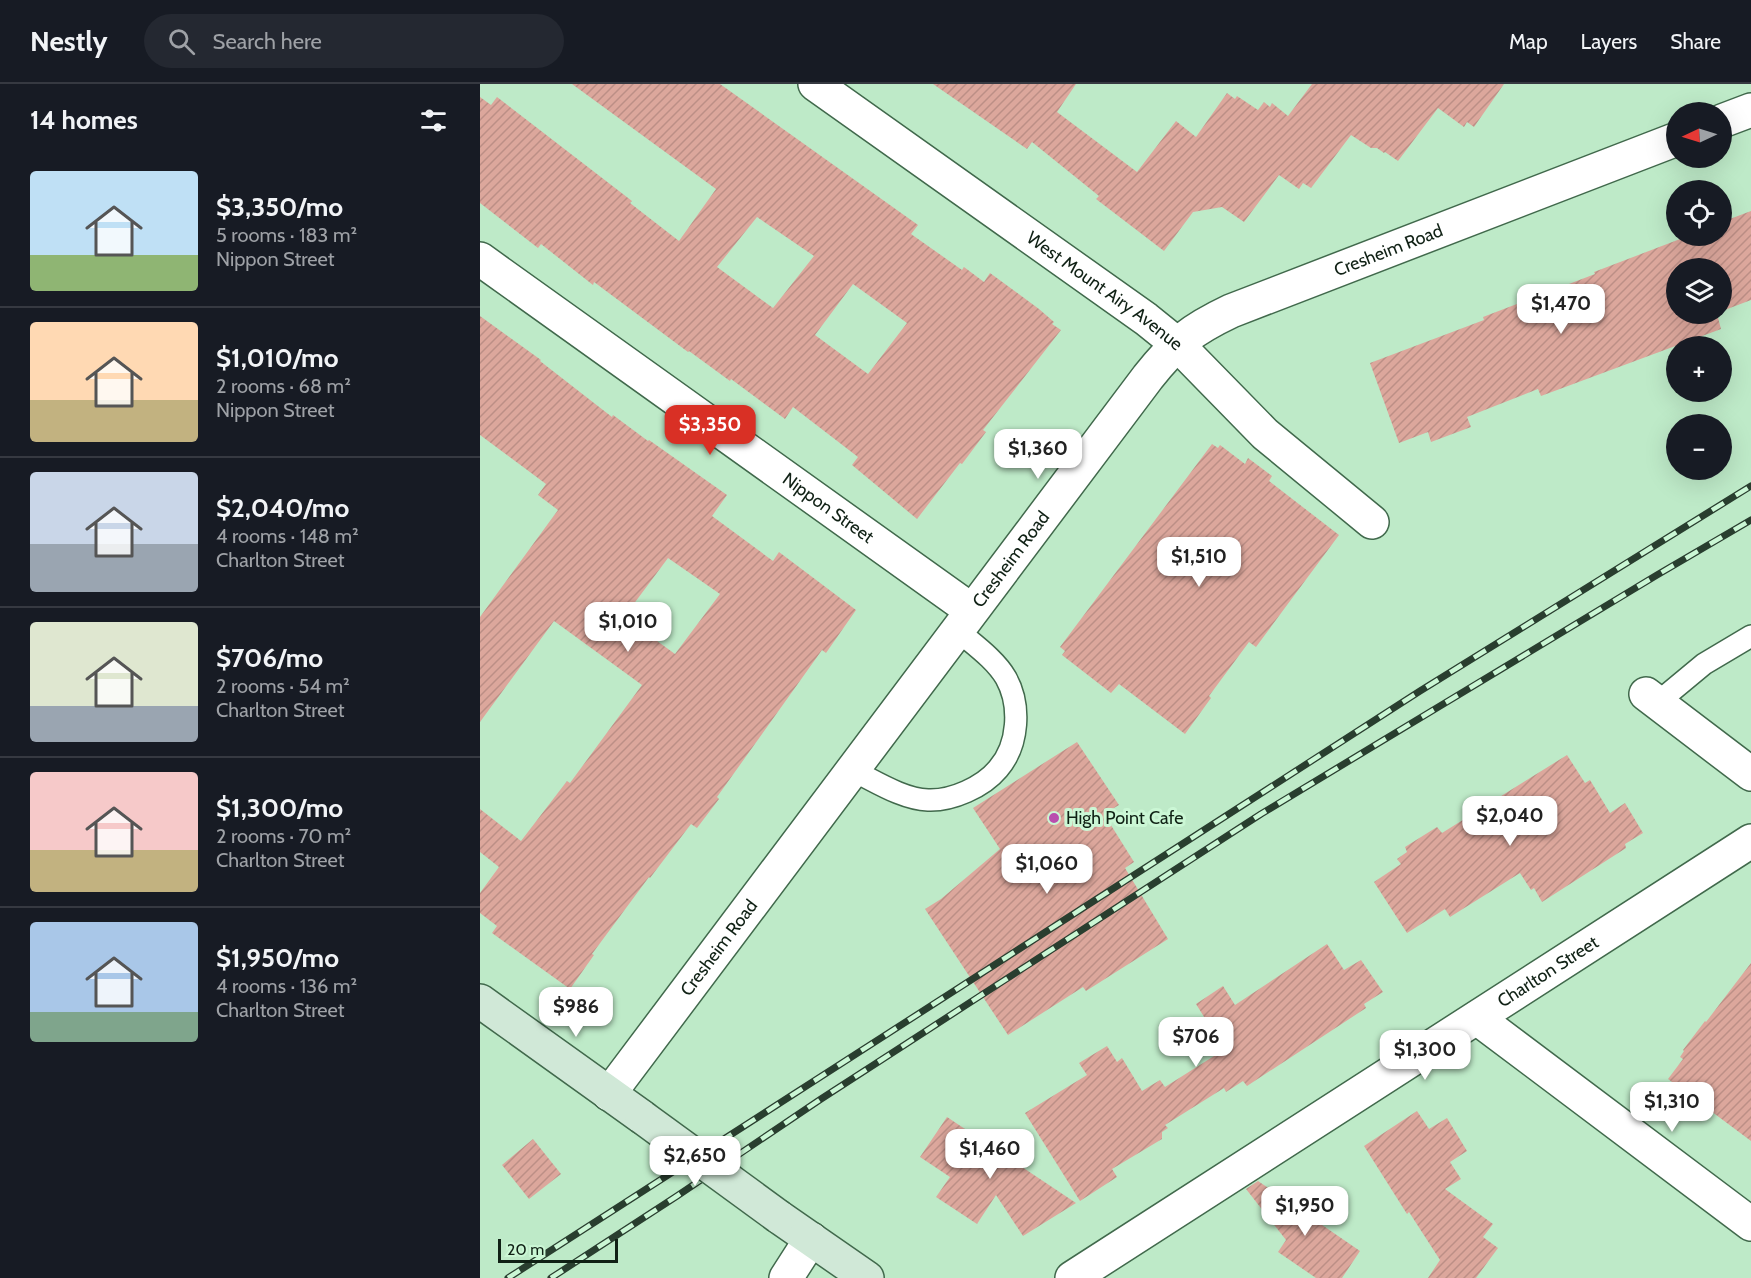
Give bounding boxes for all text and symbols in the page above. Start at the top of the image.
search box [144,14,564,68]
text: Nestly [30,24,108,58]
icon: search [165,25,198,58]
text: Search here [213,28,322,55]
text: Map [1509,29,1548,54]
text: Layers [1581,29,1637,54]
text: Share [1670,29,1721,54]
north arrow [1666,102,1732,168]
map controls [1666,102,1732,480]
text: 14 homes [30,104,138,136]
icon: filters [417,104,450,137]
button: locate [1666,180,1732,246]
text: $3,350/mo [216,191,343,223]
icon: home [78,195,150,267]
street label: Cresheim Road [1331,219,1446,281]
text: 5 rooms · 183 m² [216,223,357,247]
street label: West Mount Airy Avenue [1022,227,1187,355]
text: Nippon Street [216,247,335,271]
button: layers [1666,258,1732,324]
pin: $1,470 [1512,284,1610,335]
text: $1,470 [1531,291,1591,315]
button: + [1666,336,1732,402]
text: $1,010/mo [216,342,339,374]
icon: home [78,346,150,418]
text: 2 rooms · 68 m² [216,374,351,398]
text: Nippon Street [216,398,335,422]
pin: $3,350 [661,405,759,456]
text: $3,350 [679,412,741,436]
button: − [1666,414,1732,480]
pin: $1,360 [989,429,1087,480]
text: $1,360 [1008,436,1068,460]
street label: Nippon Street [778,468,878,548]
text: $2,040/mo [216,492,349,524]
icon: home [78,496,150,568]
street label: Cresheim Road [968,507,1054,612]
text: 4 rooms · 148 m² [216,524,359,548]
pin: $1,510 [1150,537,1248,588]
text: $1,510 [1171,544,1227,568]
text: Charlton Street [216,548,344,572]
pin: $1,010 [579,602,677,653]
text: $1,010 [598,609,658,633]
text: $706/mo [216,642,323,674]
icon: home [78,646,150,718]
text: 2 rooms · 54 m² [216,674,350,698]
text: Charlton Street [216,698,344,722]
text: $1,300/mo [216,792,343,824]
icon: home [78,796,150,868]
pin: $2,040 [1461,796,1559,847]
text: $2,040 [1476,803,1544,827]
place label: High Point Cafe [1066,807,1184,829]
marker: High Point Cafe [1047,811,1061,825]
text: 2 rooms · 70 m² [216,824,351,848]
pin: $1,060 [998,844,1096,895]
text: Charlton Street [216,848,344,872]
text: $1,060 [1016,851,1078,875]
street label: Cresheim Road [676,895,762,1000]
street label: Charlton Street [1493,931,1603,1012]
text: $1,950/mo [216,942,339,974]
icon: home [78,946,150,1018]
text: 4 rooms · 136 m² [216,974,357,998]
pin: $986 [540,987,612,1038]
text: $986 [553,994,599,1018]
text: Charlton Street [216,998,344,1022]
pin: $706 [1160,1017,1232,1068]
text: $706 [1173,1024,1219,1048]
pin: $1,300 [1376,1030,1474,1081]
text: $1,300 [1394,1037,1456,1061]
pin: $1,310 [1623,1082,1721,1133]
text: $1,310 [1644,1089,1700,1113]
pin: $1,460 [941,1129,1039,1180]
pin: $2,650 [646,1136,744,1187]
text: $1,460 [959,1136,1021,1160]
text: $2,650 [664,1143,726,1167]
pin: $1,950 [1256,1186,1354,1237]
text: $1,950 [1275,1193,1335,1217]
scale bar [498,1236,618,1264]
text: 20 m [507,1240,544,1259]

